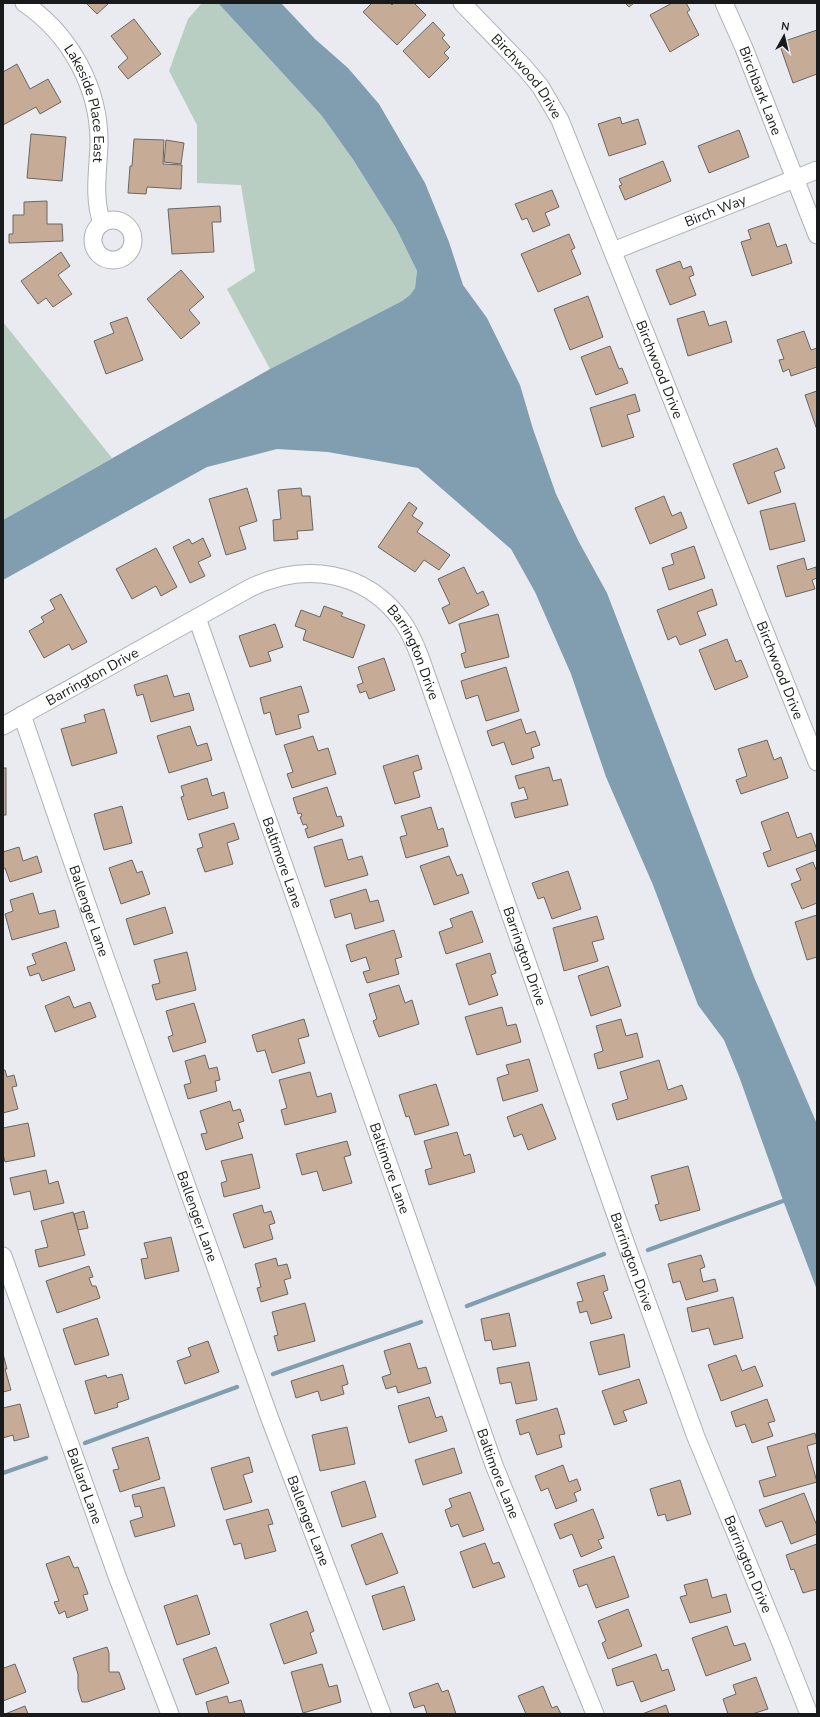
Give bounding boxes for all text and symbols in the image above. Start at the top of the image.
north arrow [764,16,804,56]
text: N [780,19,790,35]
street label: Birchwood Drive [487,30,566,122]
street label: Lakeside Place East [59,41,108,163]
street label: Birchbark Lane [734,44,786,138]
street label: Birch Way [682,190,750,232]
street label: Birchwood Drive [631,318,688,421]
street label: Barrington Drive [383,601,443,703]
street label: Birchwood Drive [752,618,808,722]
street label: Barrington Drive [42,643,142,710]
street label: Baltimore Lane [257,814,307,911]
street label: Ballenger Lane [64,863,113,959]
street label: Barrington Drive [498,904,551,1008]
street label: Baltimore Lane [365,1120,414,1216]
street label: Ballenger Lane [172,1168,222,1264]
street label: Barrington Drive [606,1210,658,1314]
street label: Baltimore Lane [472,1426,524,1522]
street label: Ballard Lane [62,1445,107,1527]
street label: Ballenger Lane [282,1473,334,1569]
street label: Barrington Drive [719,1513,776,1616]

